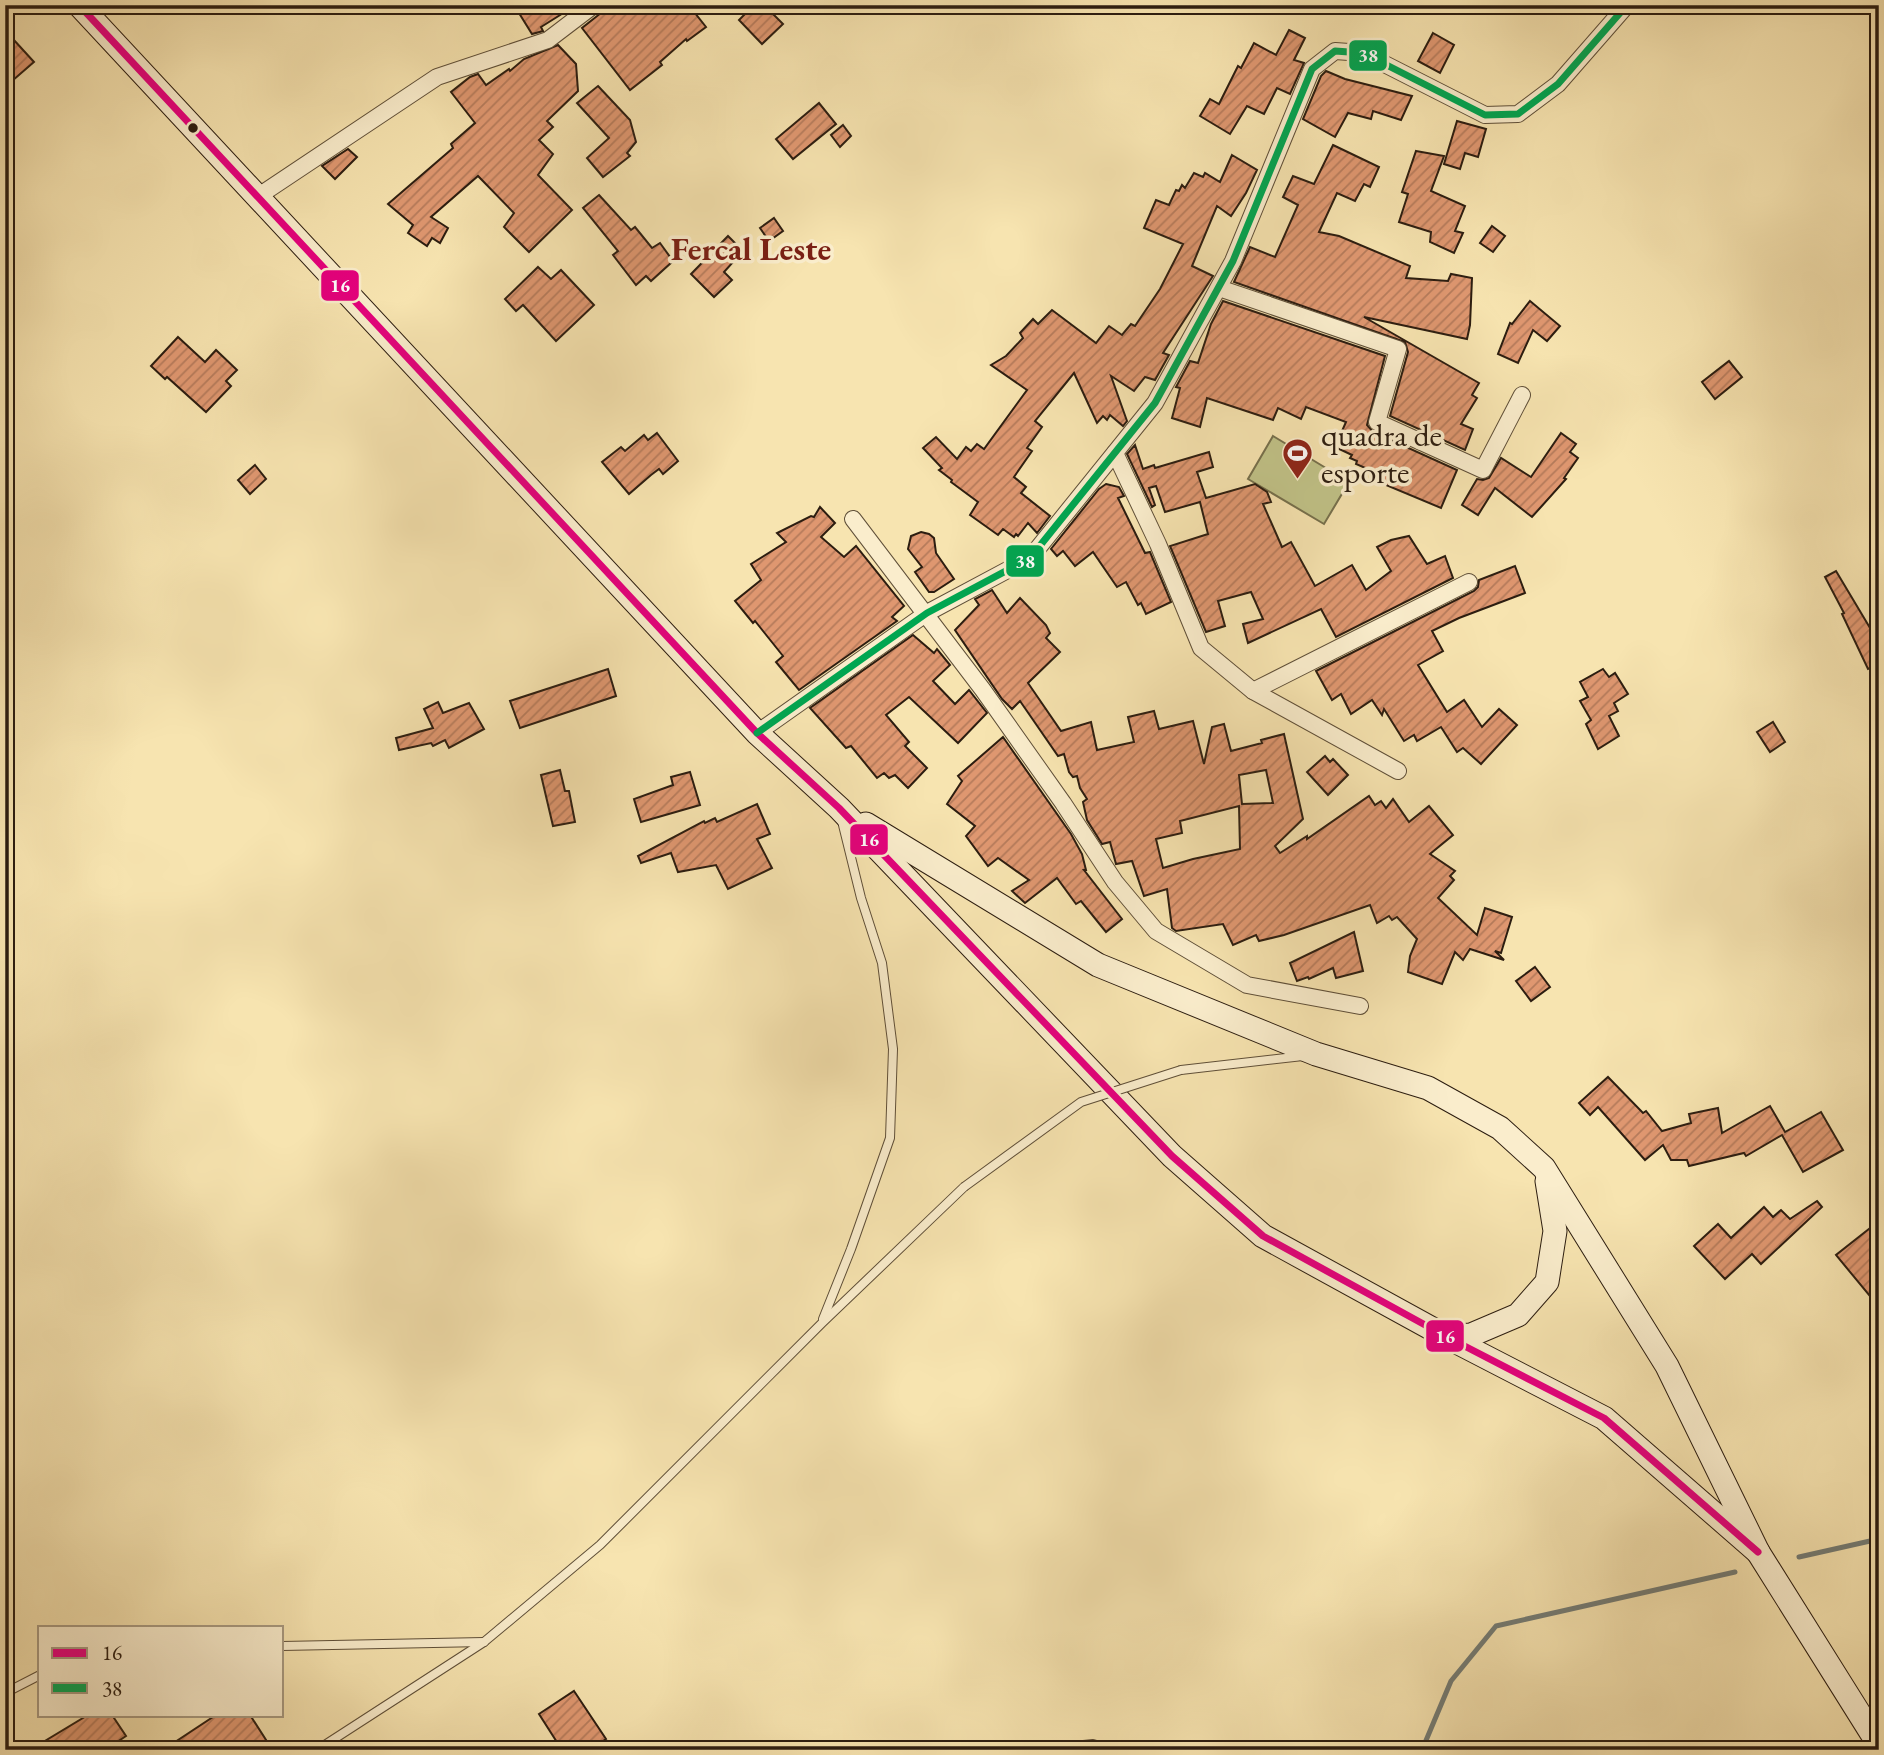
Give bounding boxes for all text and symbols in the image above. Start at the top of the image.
line badge: 38 [1348,39,1388,72]
text: 38 [1358,43,1378,68]
unlabelled marker [186,121,200,135]
district label: Fercal Leste [671,227,831,270]
line badge: 16 [320,269,360,302]
text: 16 [330,273,350,298]
place label: quadra de esporte [1321,414,1442,493]
sports icon: quadra de esporte [1281,436,1315,480]
line badge: 38 [1005,544,1045,578]
text: 38 [1015,549,1035,574]
line badge: 16 [849,823,889,856]
text: 16 [859,827,879,852]
line badge: 16 [1425,1319,1465,1353]
text: 16 [1435,1324,1455,1349]
legend [38,1626,284,1716]
text: 16 [102,1639,122,1666]
text: 38 [102,1675,122,1702]

